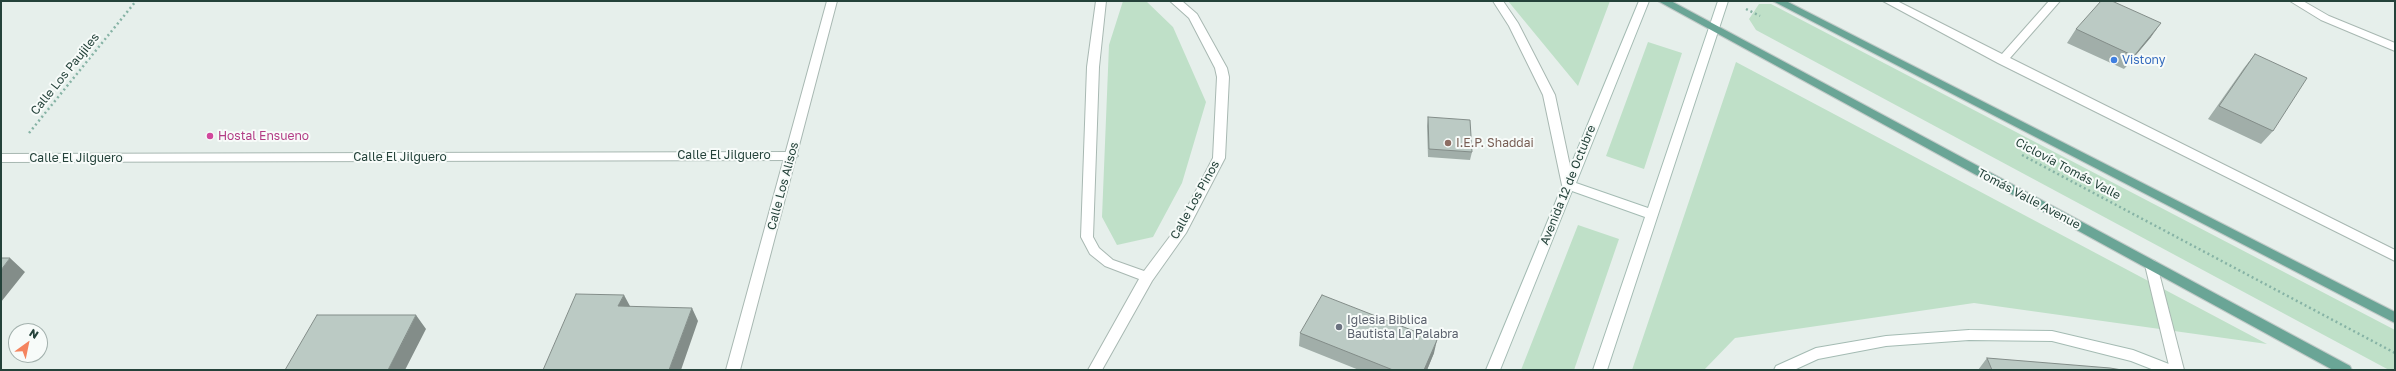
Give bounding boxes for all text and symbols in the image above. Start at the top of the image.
street label: Calle Los Paujiles [28,30,102,118]
place label: Vistony [2122,53,2165,67]
marker: Vistony [2109,55,2119,65]
street label: Avenida 12 de Octubre [1537,123,1599,247]
place label: Hostal Ensueno [218,129,309,143]
marker: Hostal Ensueno [205,131,215,141]
street label: Ciclovía Tomás Valle [2013,135,2123,203]
place label: I.E.P. Shaddai [1456,136,1534,150]
marker: I.E.P. Shaddai [1443,138,1453,148]
street label: Calle Los Alisos [764,140,802,232]
street label: Calle El Jilguero [677,148,771,162]
street label: Calle El Jilguero [353,150,447,164]
street label: Calle El Jilguero [29,151,123,165]
street label: Calle Los Pinos [1167,158,1223,242]
street label: Tomás Valle Avenue [1975,166,2083,232]
place label: Iglesia Biblica Bautista La Palabra [1347,313,1459,341]
marker: Iglesia Biblica Bautista La Palabra [1334,322,1344,332]
north arrow [8,323,48,363]
text: N [27,326,41,341]

